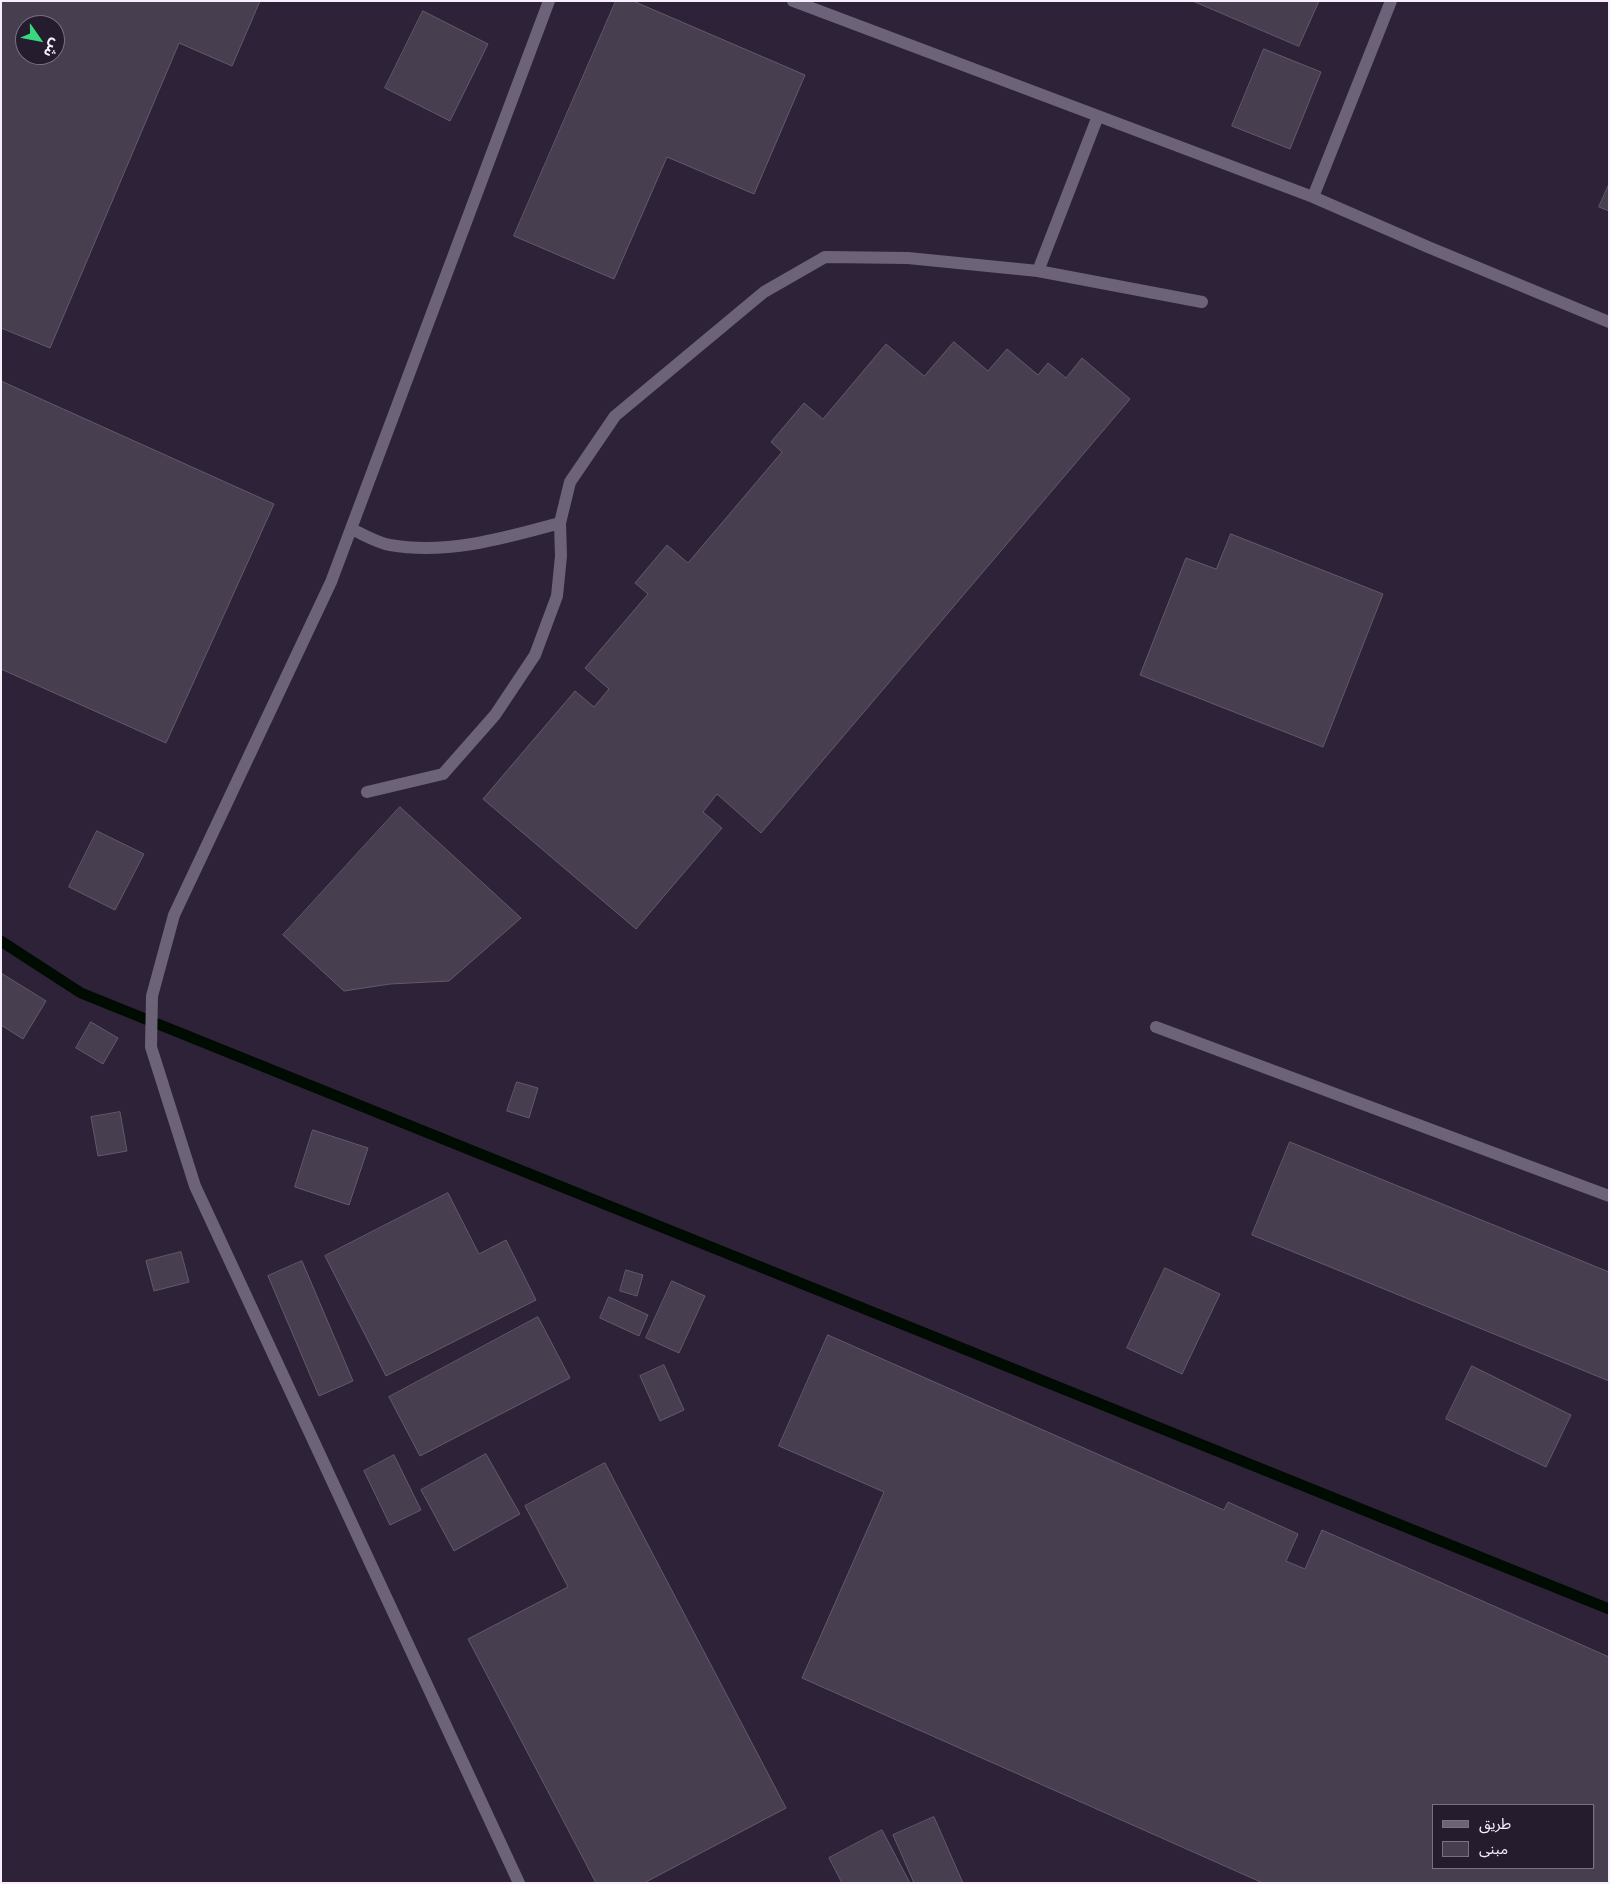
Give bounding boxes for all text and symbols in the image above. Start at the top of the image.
north arrow [15,15,65,65]
text: ش [35,32,70,64]
legend [1432,1804,1595,1869]
text: طريق [1479,1808,1511,1840]
text: مبنى [1479,1833,1508,1865]

